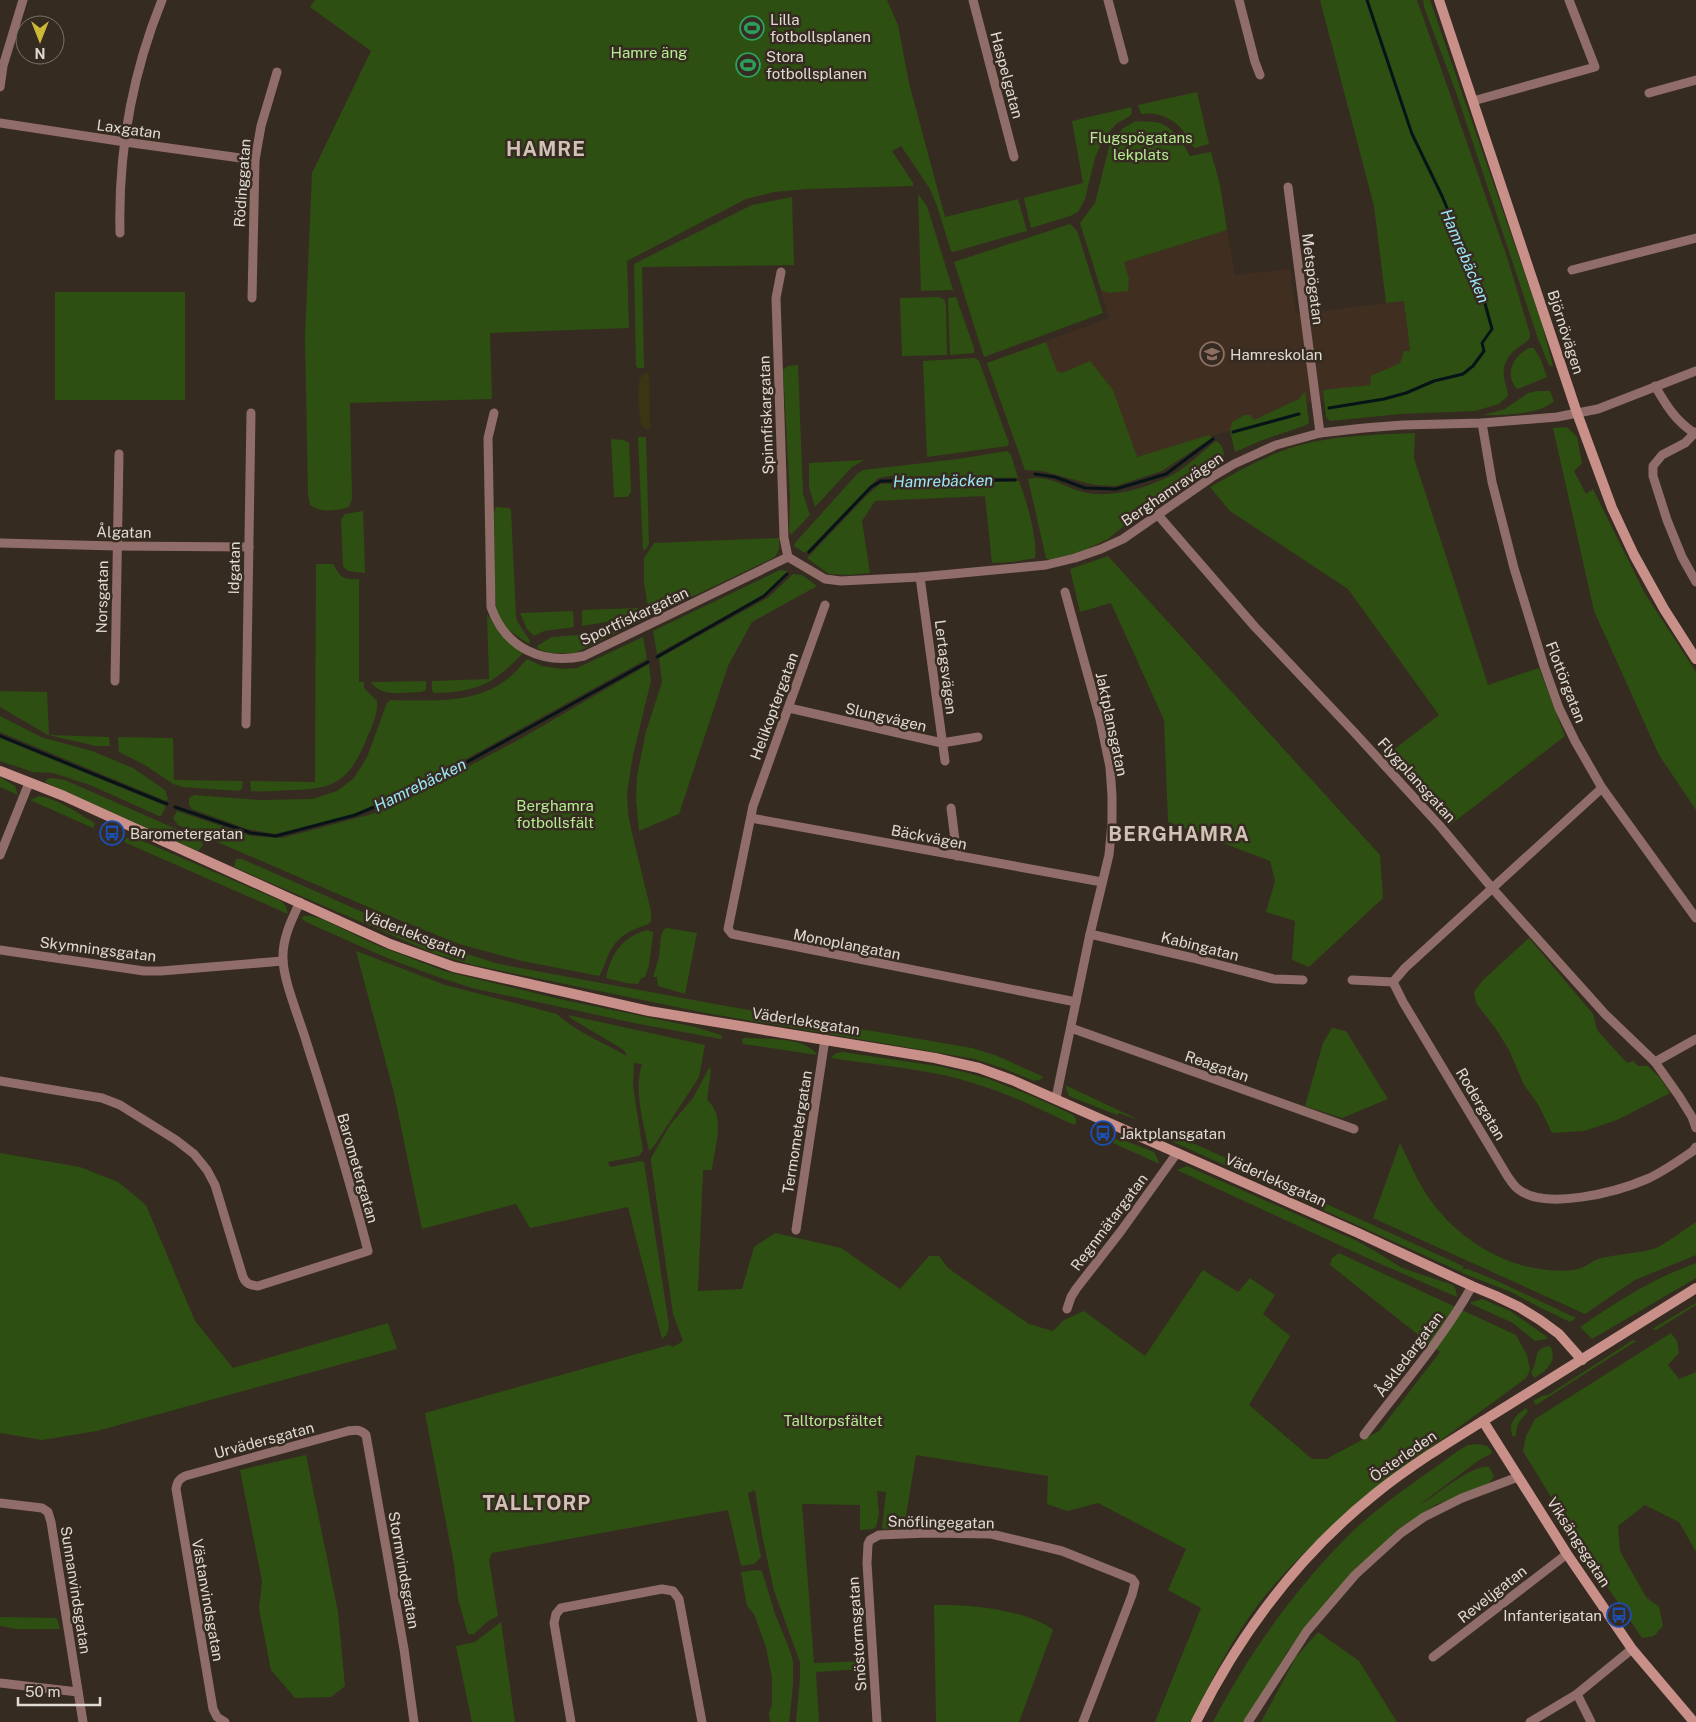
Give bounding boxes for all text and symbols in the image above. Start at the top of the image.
place label: Lilla fotbollsplanen [770,11,871,45]
north arrow [15,15,65,65]
sports icon: Lilla fotbollsplanen [739,15,765,41]
street label: Haspelgatan [987,30,1027,120]
park label: Hamre äng [611,44,687,61]
text: N [35,45,45,61]
place label: Stora fotbollsplanen [766,48,867,82]
sports icon: Stora fotbollsplanen [735,52,761,78]
street label: Laxgatan [96,116,162,142]
park label: Flugspögatans lekplats [1089,129,1193,163]
district label: HAMRE [506,137,586,161]
street label: Rödinggatan [230,138,254,228]
water label: Hamrebäcken [1437,206,1493,306]
street label: Metspögatan [1299,232,1327,326]
street label: Björnövägen [1544,288,1588,376]
school or university icon: Hamreskolan [1199,341,1225,367]
place label: Hamreskolan [1230,346,1322,363]
street label: Spinnfiskargatan [755,355,777,475]
street label: Berghamravägen [1118,449,1226,529]
water label: Hamrebäcken [893,471,993,491]
street label: Ålgatan [96,522,152,541]
street label: Idgatan [225,541,243,595]
street label: Norsgatan [93,560,111,634]
street label: Sportfiskargatan [577,583,691,649]
street label: Lertagsvägen [932,619,960,715]
street label: Flottörgatan [1543,639,1589,725]
street label: Helikoptergatan [747,650,801,762]
street label: Jaktplansgatan [1093,670,1131,778]
street label: Slungvägen [844,699,928,735]
street label: Flygplansgatan [1375,734,1459,826]
water label: Hamrebäcken [371,754,469,816]
park label: Berghamra fotbollsfält [516,797,594,831]
bus stop icon: Barometergatan [99,820,125,846]
street label: Bäckvägen [890,821,968,853]
district label: BERGHAMRA [1108,822,1250,846]
place label: Barometergatan [130,825,243,842]
street label: Väderleksgatan [361,906,469,962]
street label: Monoplangatan [792,925,902,963]
street label: Kabingatan [1159,928,1241,964]
street label: Skymningsgatan [39,933,157,965]
street label: Väderleksgatan [751,1004,861,1038]
street label: Reagatan [1183,1047,1251,1085]
street label: Rodergatan [1453,1065,1509,1143]
street label: Termometergatan [779,1069,815,1195]
street label: Barometergatan [334,1111,382,1225]
bus stop icon: Jaktplansgatan [1090,1120,1116,1146]
place label: Jaktplansgatan [1120,1125,1226,1142]
street label: Väderleksgatan [1223,1150,1329,1210]
street label: Regnmätargatan [1067,1170,1151,1274]
street label: Åskledargatan [1371,1308,1446,1400]
park label: Talltorpsfältet [784,1412,883,1429]
street label: Urvädersgatan [212,1418,316,1462]
street label: Österleden [1366,1426,1439,1485]
district label: TALLTORP [483,1491,591,1515]
street label: Viksängsgatan [1544,1494,1614,1590]
street label: Stormvindsgatan [385,1510,423,1630]
street label: Snöflingegatan [887,1513,995,1531]
street label: Sunnanvindsgatan [57,1525,95,1655]
street label: Västanvindsgatan [189,1538,227,1662]
street label: Reveljgatan [1454,1562,1530,1626]
street label: Snöstormsgatan [845,1576,869,1692]
bus stop icon: Infanterigatan [1606,1602,1632,1628]
place label: Infanterigatan [1503,1607,1602,1624]
scale bar [18,1674,100,1706]
text: 50 m [25,1683,60,1700]

